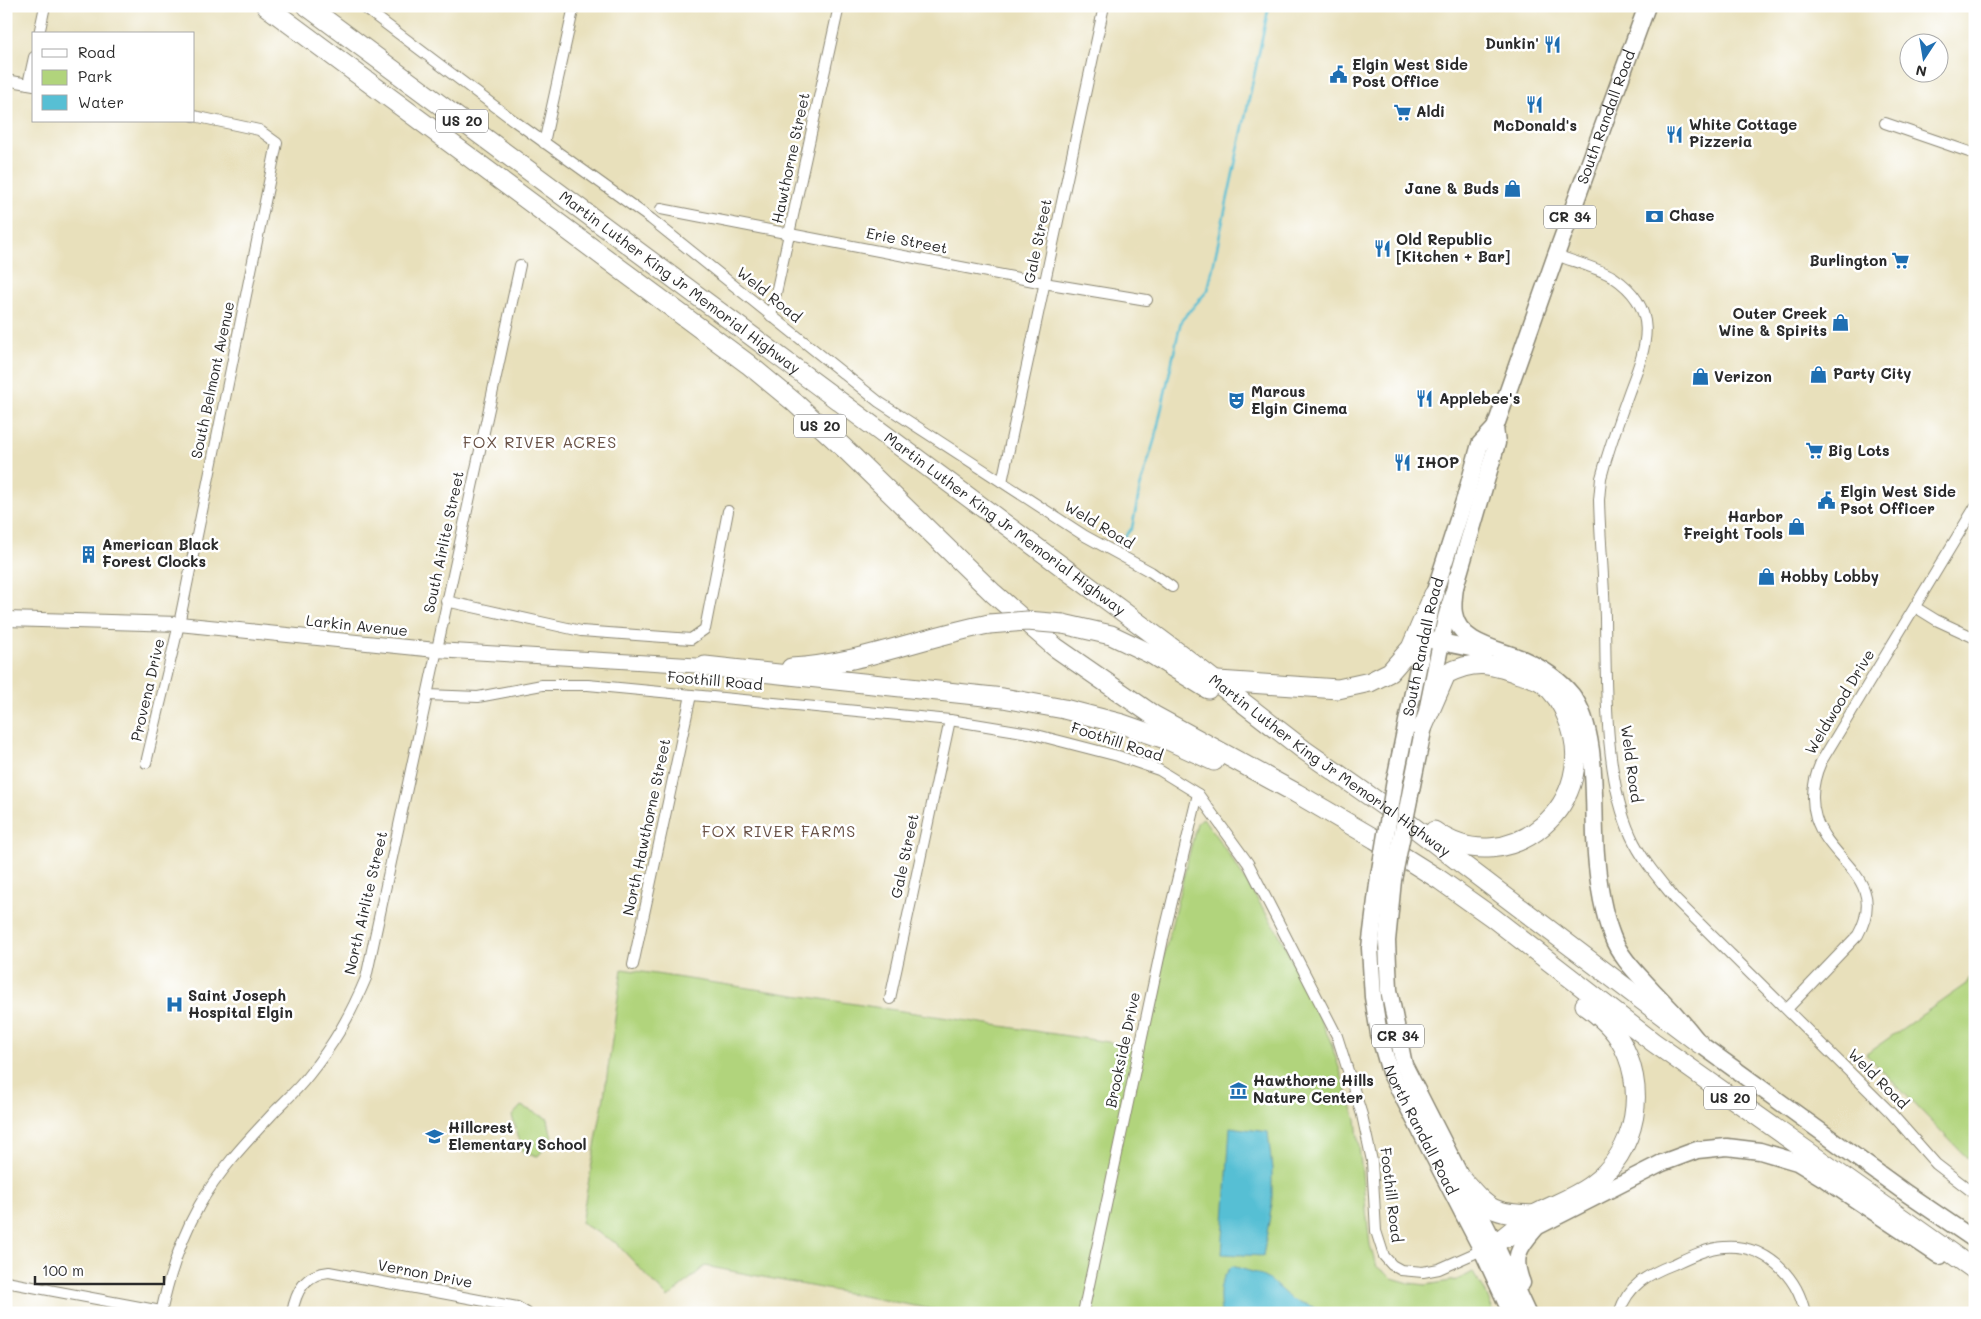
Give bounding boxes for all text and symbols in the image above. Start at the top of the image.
legend [32,32,195,122]
north arrow [1898,32,1948,82]
place label: Dunkin' [1485,33,1539,53]
restaurant icon: Dunkin' [1543,34,1563,54]
text: Road [78,42,115,62]
street label: South Randall Road [1572,47,1639,187]
place label: Elgin West Side Post Office [1352,54,1468,91]
text: N [1914,61,1928,82]
public building icon: Elgin West Side Post Office [1328,64,1348,84]
text: Park [78,66,112,86]
street label: Hawthorne Street [766,91,814,225]
text: Water [78,92,124,112]
restaurant icon: McDonald's [1525,95,1545,115]
place label: Aldi [1416,101,1445,121]
supermarket icon: Aldi [1392,102,1412,122]
road number: US 20 [436,110,488,132]
place label: White Cottage Pizzeria [1689,114,1797,151]
place label: McDonald's [1493,115,1577,135]
restaurant icon: White Cottage Pizzeria [1665,124,1685,144]
place label: Jane & Buds [1405,178,1499,198]
shop icon: Jane & Buds [1503,179,1523,199]
street label: Martin Luther King Jr Memorial Highway [556,186,805,378]
street label: Gale Street [1018,197,1056,285]
place label: Chase [1669,205,1715,225]
road number: CR 34 [1544,206,1596,228]
bank icon: Chase [1645,206,1665,226]
street label: Erie Street [865,222,950,258]
place label: Old Republic [Kitchen + Bar] [1396,229,1510,266]
restaurant icon: Old Republic [Kitchen + Bar] [1372,239,1392,259]
place label: Burlington [1809,250,1887,270]
supermarket icon: Burlington [1891,251,1911,271]
street label: Weld Road [733,262,806,327]
street label: South Belmont Avenue [186,299,238,460]
place label: Outer Creek Wine & Spirits [1719,303,1827,340]
shop icon: Outer Creek Wine & Spirits [1831,313,1851,333]
place label: Party City [1833,363,1911,383]
shop icon: Party City [1809,364,1829,384]
place label: Verizon [1714,366,1772,386]
shop icon: Verizon [1690,367,1710,387]
place label: Marcus Elgin Cinema [1251,381,1348,418]
place label: Applebee's [1439,388,1520,408]
restaurant icon: Applebee's [1415,389,1435,409]
theatre icon: Marcus Elgin Cinema [1227,391,1247,411]
road number: US 20 [794,414,846,438]
street label: Martin Luther King Jr Memorial Highway [881,427,1130,619]
district label: FOX RIVER ACRES [463,431,617,452]
place label: Big Lots [1828,440,1890,460]
supermarket icon: Big Lots [1804,441,1824,461]
place label: IHOP [1417,452,1459,472]
restaurant icon: IHOP [1393,453,1413,473]
street label: South Airlite Street [418,469,468,615]
place label: Elgin West Side Psot Officer [1840,481,1956,518]
public building icon: Elgin West Side Psot Officer [1816,491,1836,511]
street label: Weld Road [1061,496,1138,553]
place label: Harbor Freight Tools [1683,506,1783,543]
shop icon: Harbor Freight Tools [1787,516,1807,536]
place label: American Black Forest Clocks [102,534,219,571]
building icon: American Black Forest Clocks [78,544,98,564]
place label: Hobby Lobby [1780,566,1879,586]
shop icon: Hobby Lobby [1756,567,1776,587]
street label: South Randall Road [1397,575,1448,718]
street label: Larkin Avenue [305,610,409,640]
street label: Provena Drive [125,636,169,743]
street label: Weldwood Drive [1800,645,1878,758]
street label: Foothill Road [667,666,764,694]
street label: Martin Luther King Jr Memorial Highway [1205,669,1455,861]
street label: Foothill Road [1069,717,1166,765]
street label: Weld Road [1617,724,1647,804]
street label: North Hawthorne Street [617,736,675,917]
street label: Gale Street [885,812,923,900]
district label: FOX RIVER FARMS [702,820,856,841]
street label: North Airlite Street [339,829,391,976]
place label: Saint Joseph Hospital Elgin [188,985,293,1022]
street label: Brookside Drive [1100,990,1144,1109]
hospital icon: Saint Joseph Hospital Elgin [164,995,184,1015]
road number: CR 34 [1372,1024,1424,1048]
street label: Weld Road [1844,1044,1913,1113]
street label: North Randall Road [1380,1063,1463,1198]
place label: Hawthorne Hills Nature Center [1253,1070,1374,1107]
museum icon: Hawthorne Hills Nature Center [1229,1080,1249,1100]
road number: US 20 [1704,1086,1756,1110]
place label: Hillcrest Elementary School [448,1117,587,1154]
school or university icon: Hillcrest Elementary School [424,1127,444,1147]
street label: Foothill Road [1376,1146,1408,1244]
scale bar [35,1254,164,1286]
street label: Vernon Drive [376,1254,474,1292]
text: 100 m [42,1260,84,1280]

